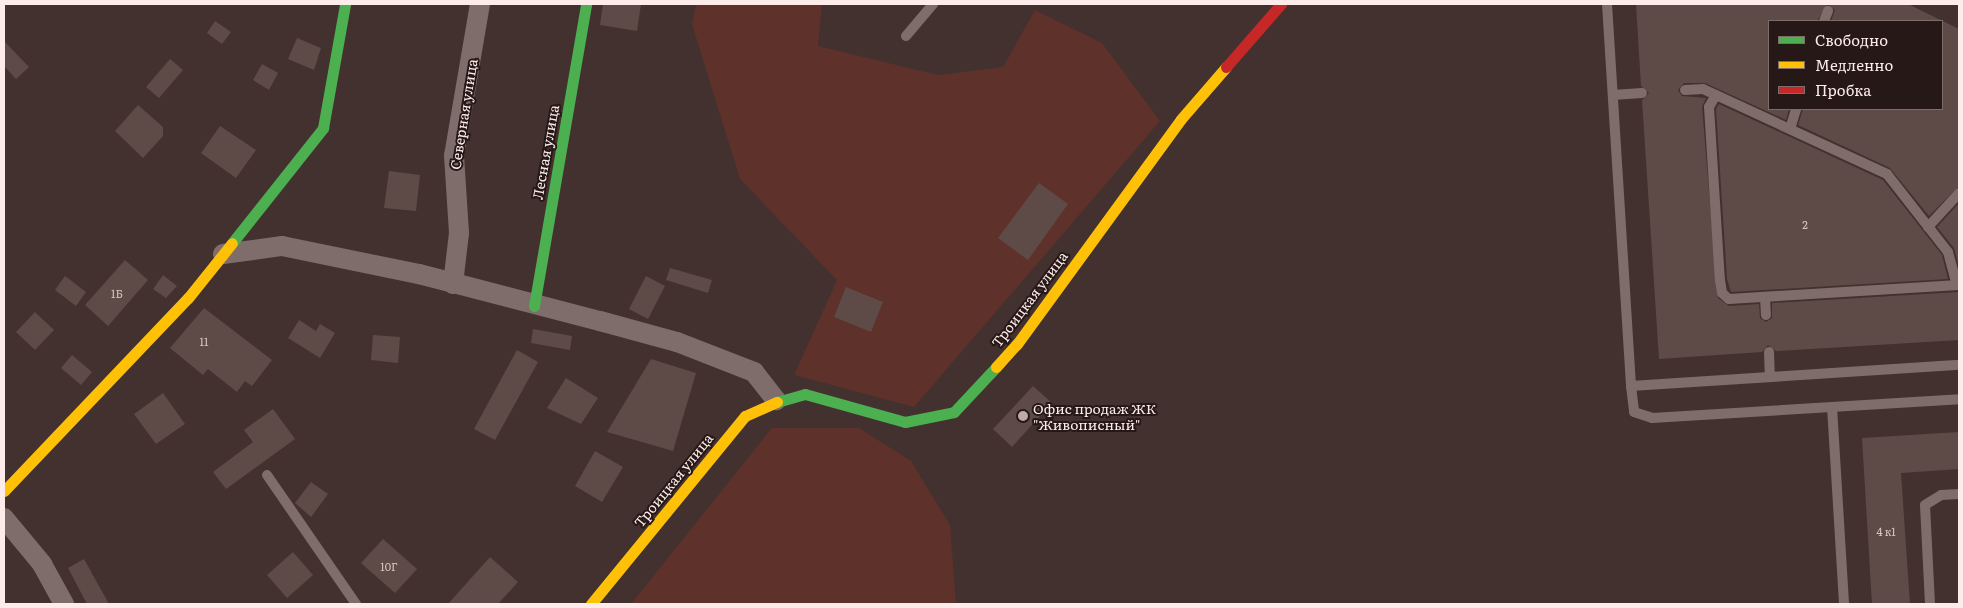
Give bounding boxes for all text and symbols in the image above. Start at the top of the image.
legend [1768,20,1943,110]
text: Свободно [1815,28,1888,51]
text: Медленно [1815,53,1893,76]
street label: Северная улица [446,57,480,171]
text: Пробка [1815,78,1871,101]
street label: Лесная улица [528,103,562,201]
house number: 2 [1802,217,1808,231]
street label: Троицкая улица [987,248,1071,350]
house number: 1Б [111,286,123,300]
house number: 11 [200,334,208,348]
place label: Офис продаж ЖК "Живописный" [1033,400,1156,432]
marker: Офис продаж ЖК "Живописный" [1017,410,1029,422]
street label: Троицкая улица [630,430,716,530]
house number: 4 к1 [1876,524,1896,538]
house number: 10Г [380,559,398,573]

